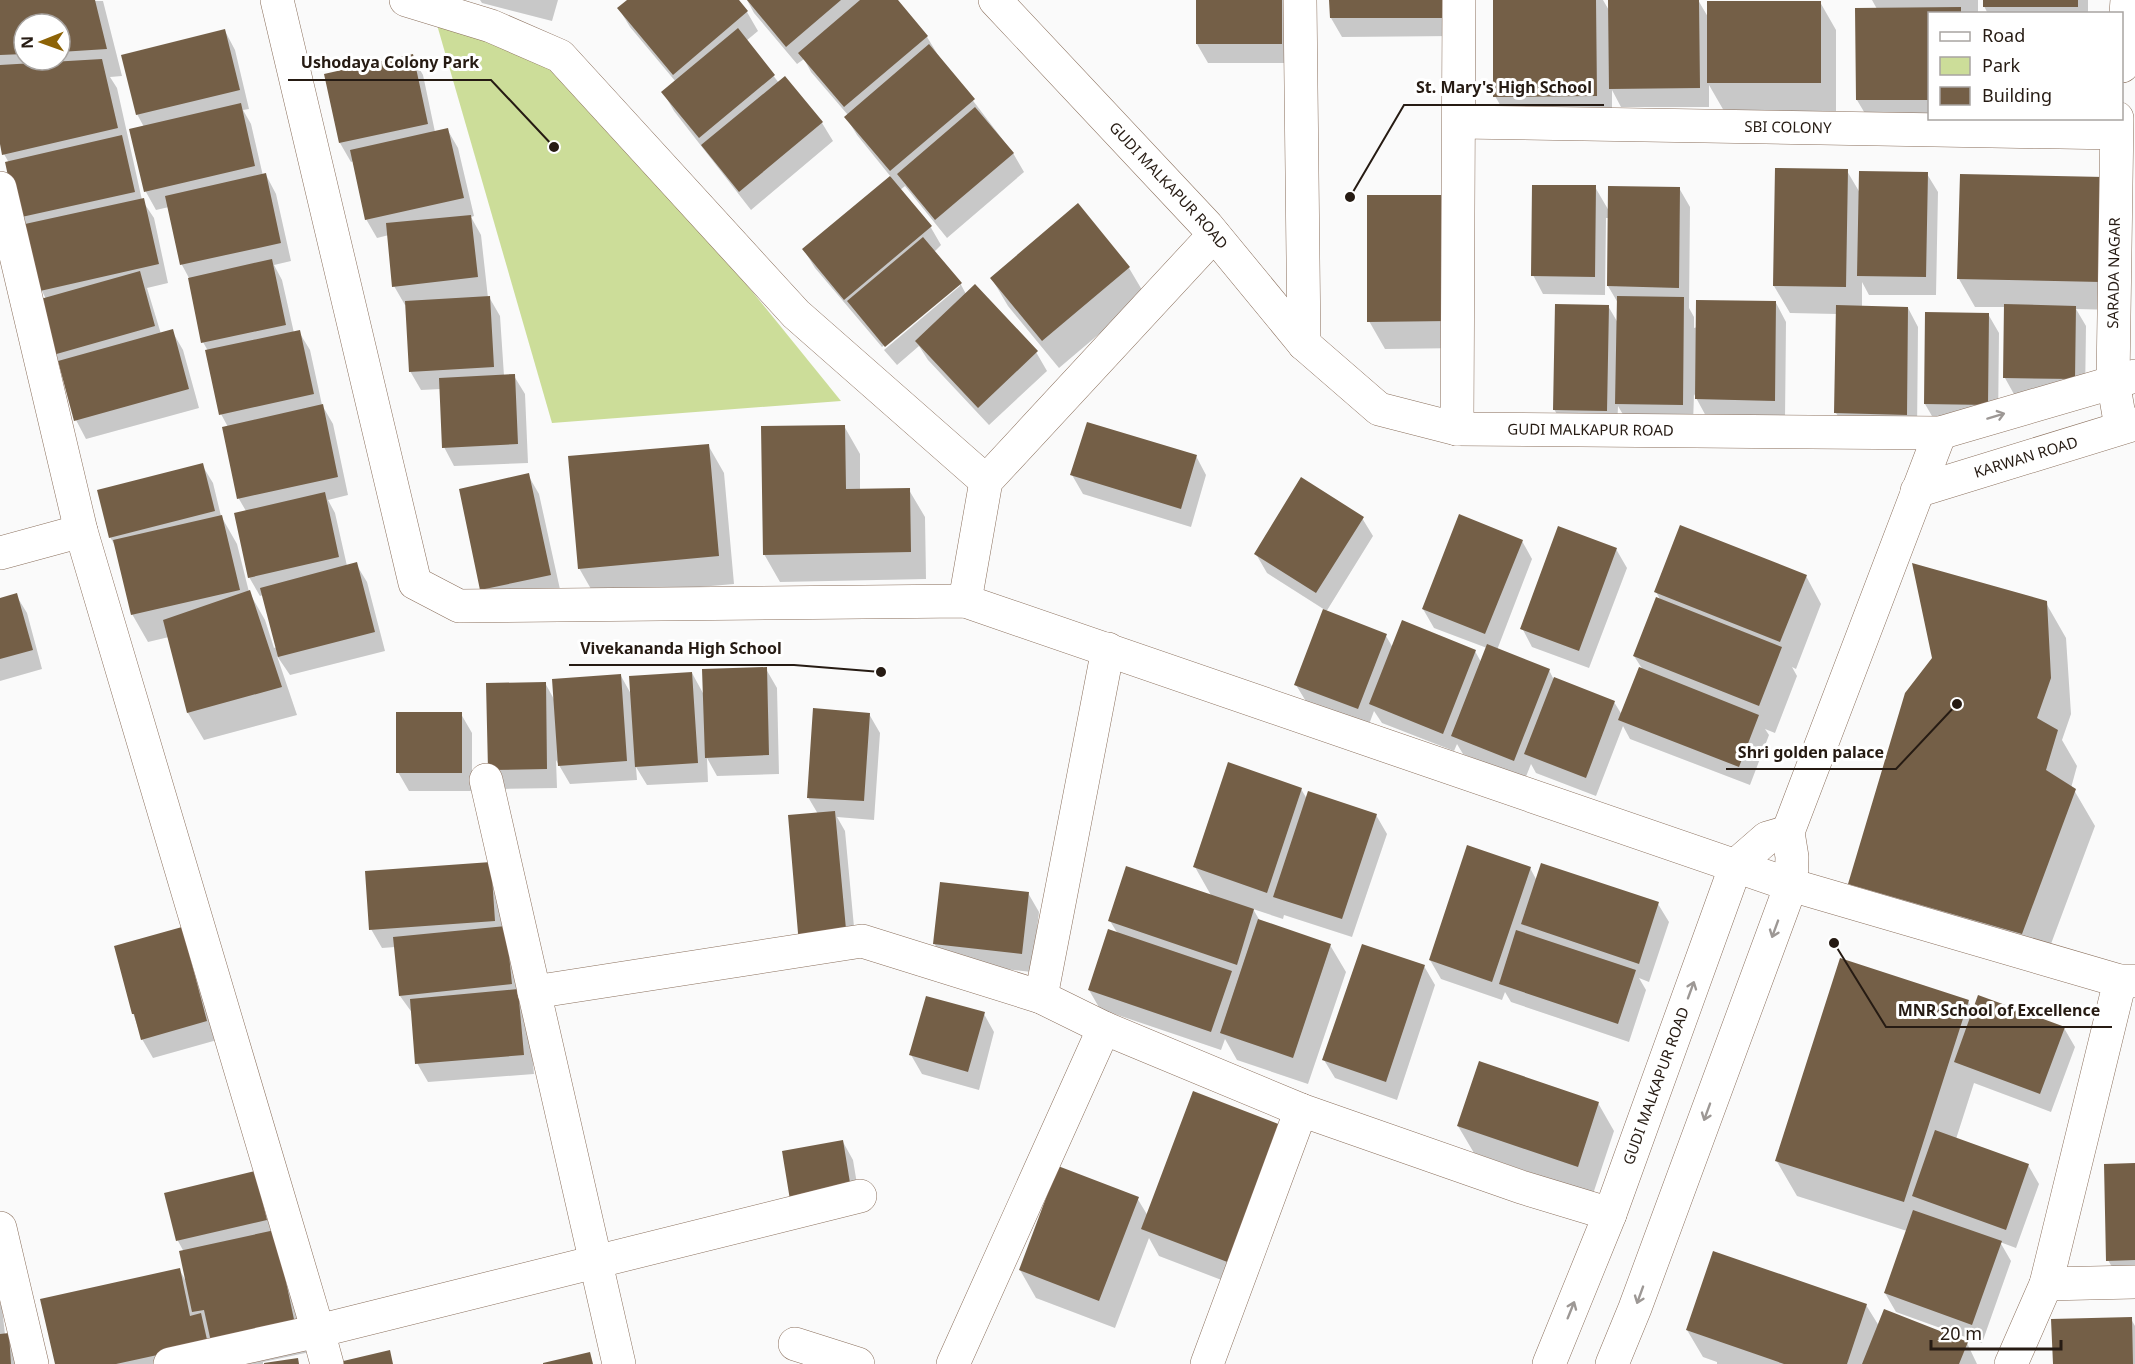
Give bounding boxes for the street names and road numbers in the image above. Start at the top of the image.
street label: SBI COLONY [1744,116,1832,137]
street label: GUDI MALKAPUR ROAD [1105,117,1233,253]
street label: SARADA NAGAR [2102,216,2124,329]
street label: GUDI MALKAPUR ROAD [1507,418,1674,440]
street label: KARWAN ROAD [1971,431,2080,482]
street label: GUDI MALKAPUR ROAD [1618,1004,1693,1167]

